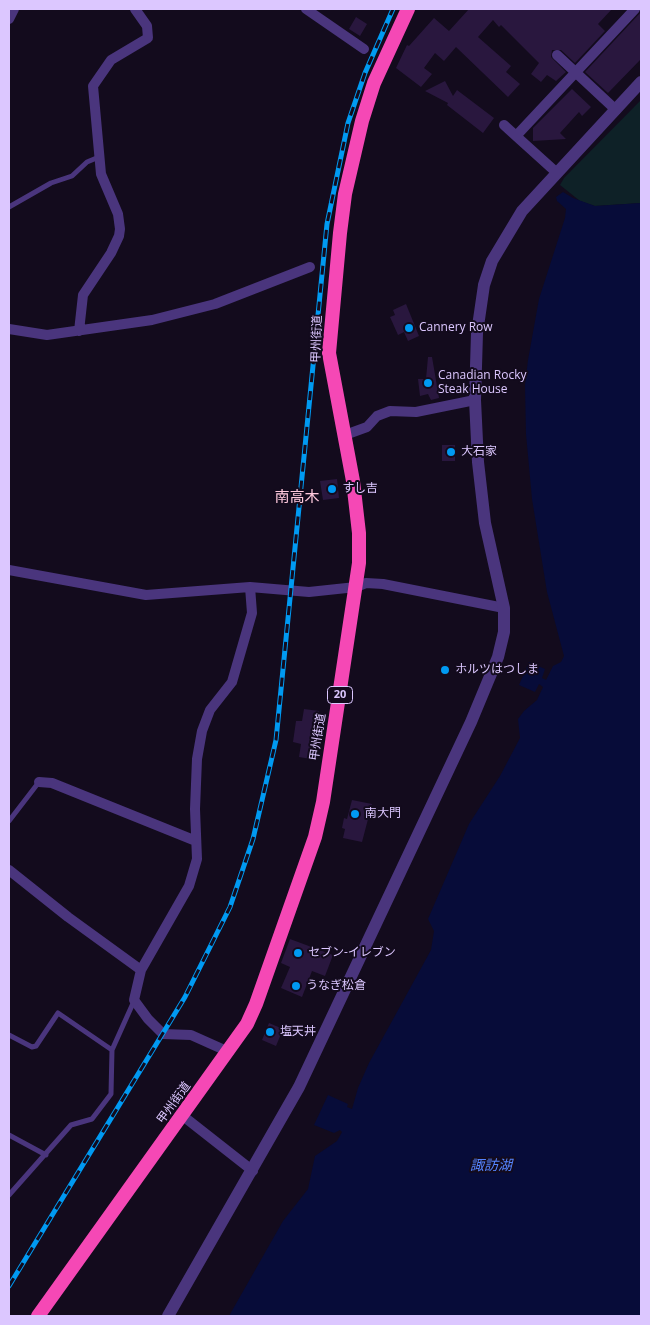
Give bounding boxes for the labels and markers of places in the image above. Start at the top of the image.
place label: Cannery Row [419,321,493,335]
marker: Cannery Row [403,322,415,334]
place label: Canadian Rocky Steak House [438,369,526,397]
marker: Canadian Rocky Steak House [422,377,434,389]
place label: 大石家 [461,445,497,459]
marker: 大石家 [445,446,457,458]
place label: すし吉 [342,482,378,496]
marker: すし吉 [326,483,338,495]
place label: ホルツはつしま [455,663,539,677]
marker: ホルツはつしま [439,664,451,676]
place label: 南大門 [365,807,401,821]
marker: 南大門 [349,808,361,820]
place label: セブン-イレブン [308,946,396,960]
marker: セブン-イレブン [292,947,304,959]
place label: うなぎ松倉 [306,979,366,993]
marker: うなぎ松倉 [290,980,302,992]
place label: 塩天丼 [280,1025,316,1039]
marker: 塩天丼 [264,1026,276,1038]

